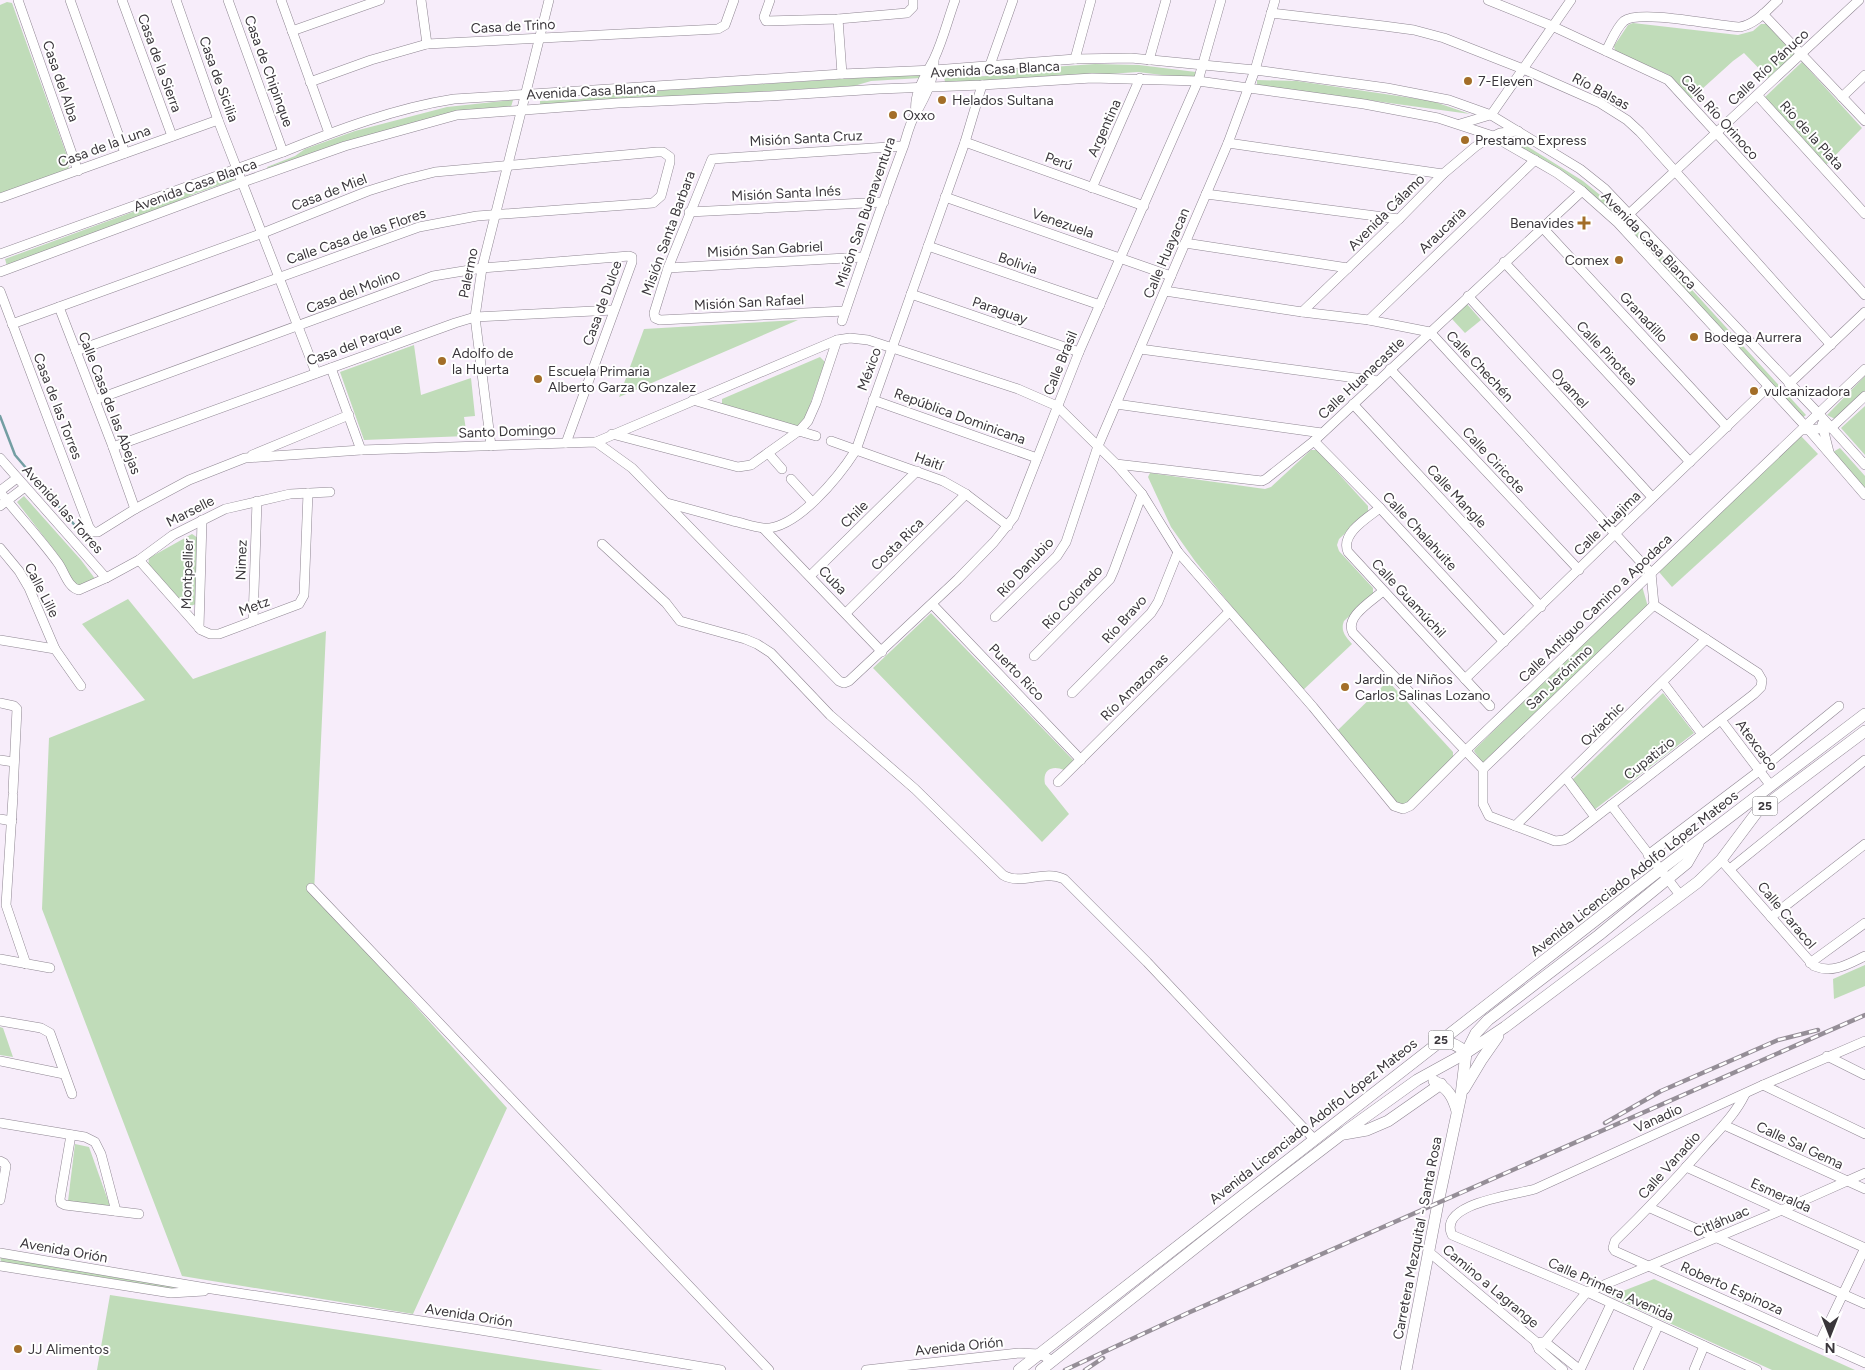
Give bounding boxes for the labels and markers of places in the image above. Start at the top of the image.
place label: 7-Eleven [1478,73,1533,90]
marker: 7-Eleven [1462,75,1474,87]
place label: Helados Sultana [952,92,1054,109]
marker: Helados Sultana [936,94,948,106]
place label: Oxxo [903,107,935,124]
marker: Oxxo [887,109,899,121]
place label: Prestamo Express [1475,132,1586,149]
marker: Prestamo Express [1459,134,1471,146]
place label: Benavides [1510,215,1574,232]
marker: Benavides [1578,217,1590,229]
place label: Comex [1565,252,1609,269]
marker: Comex [1613,254,1625,266]
place label: Bodega Aurrera [1704,329,1802,346]
marker: Bodega Aurrera [1688,331,1700,343]
place label: Adolfo de la Huerta [452,345,514,378]
marker: Adolfo de la Huerta [436,355,448,367]
place label: Escuela Primaria Alberto Garza Gonzalez [548,363,696,396]
marker: Escuela Primaria Alberto Garza Gonzalez [532,373,544,385]
place label: vulcanizadora [1764,383,1850,400]
marker: vulcanizadora [1748,385,1760,397]
place label: Jardin de Niños Carlos Salinas Lozano [1355,671,1491,704]
marker: Jardin de Niños Carlos Salinas Lozano [1339,681,1351,693]
place label: JJ Alimentos [28,1341,109,1358]
marker: JJ Alimentos [12,1343,24,1355]

